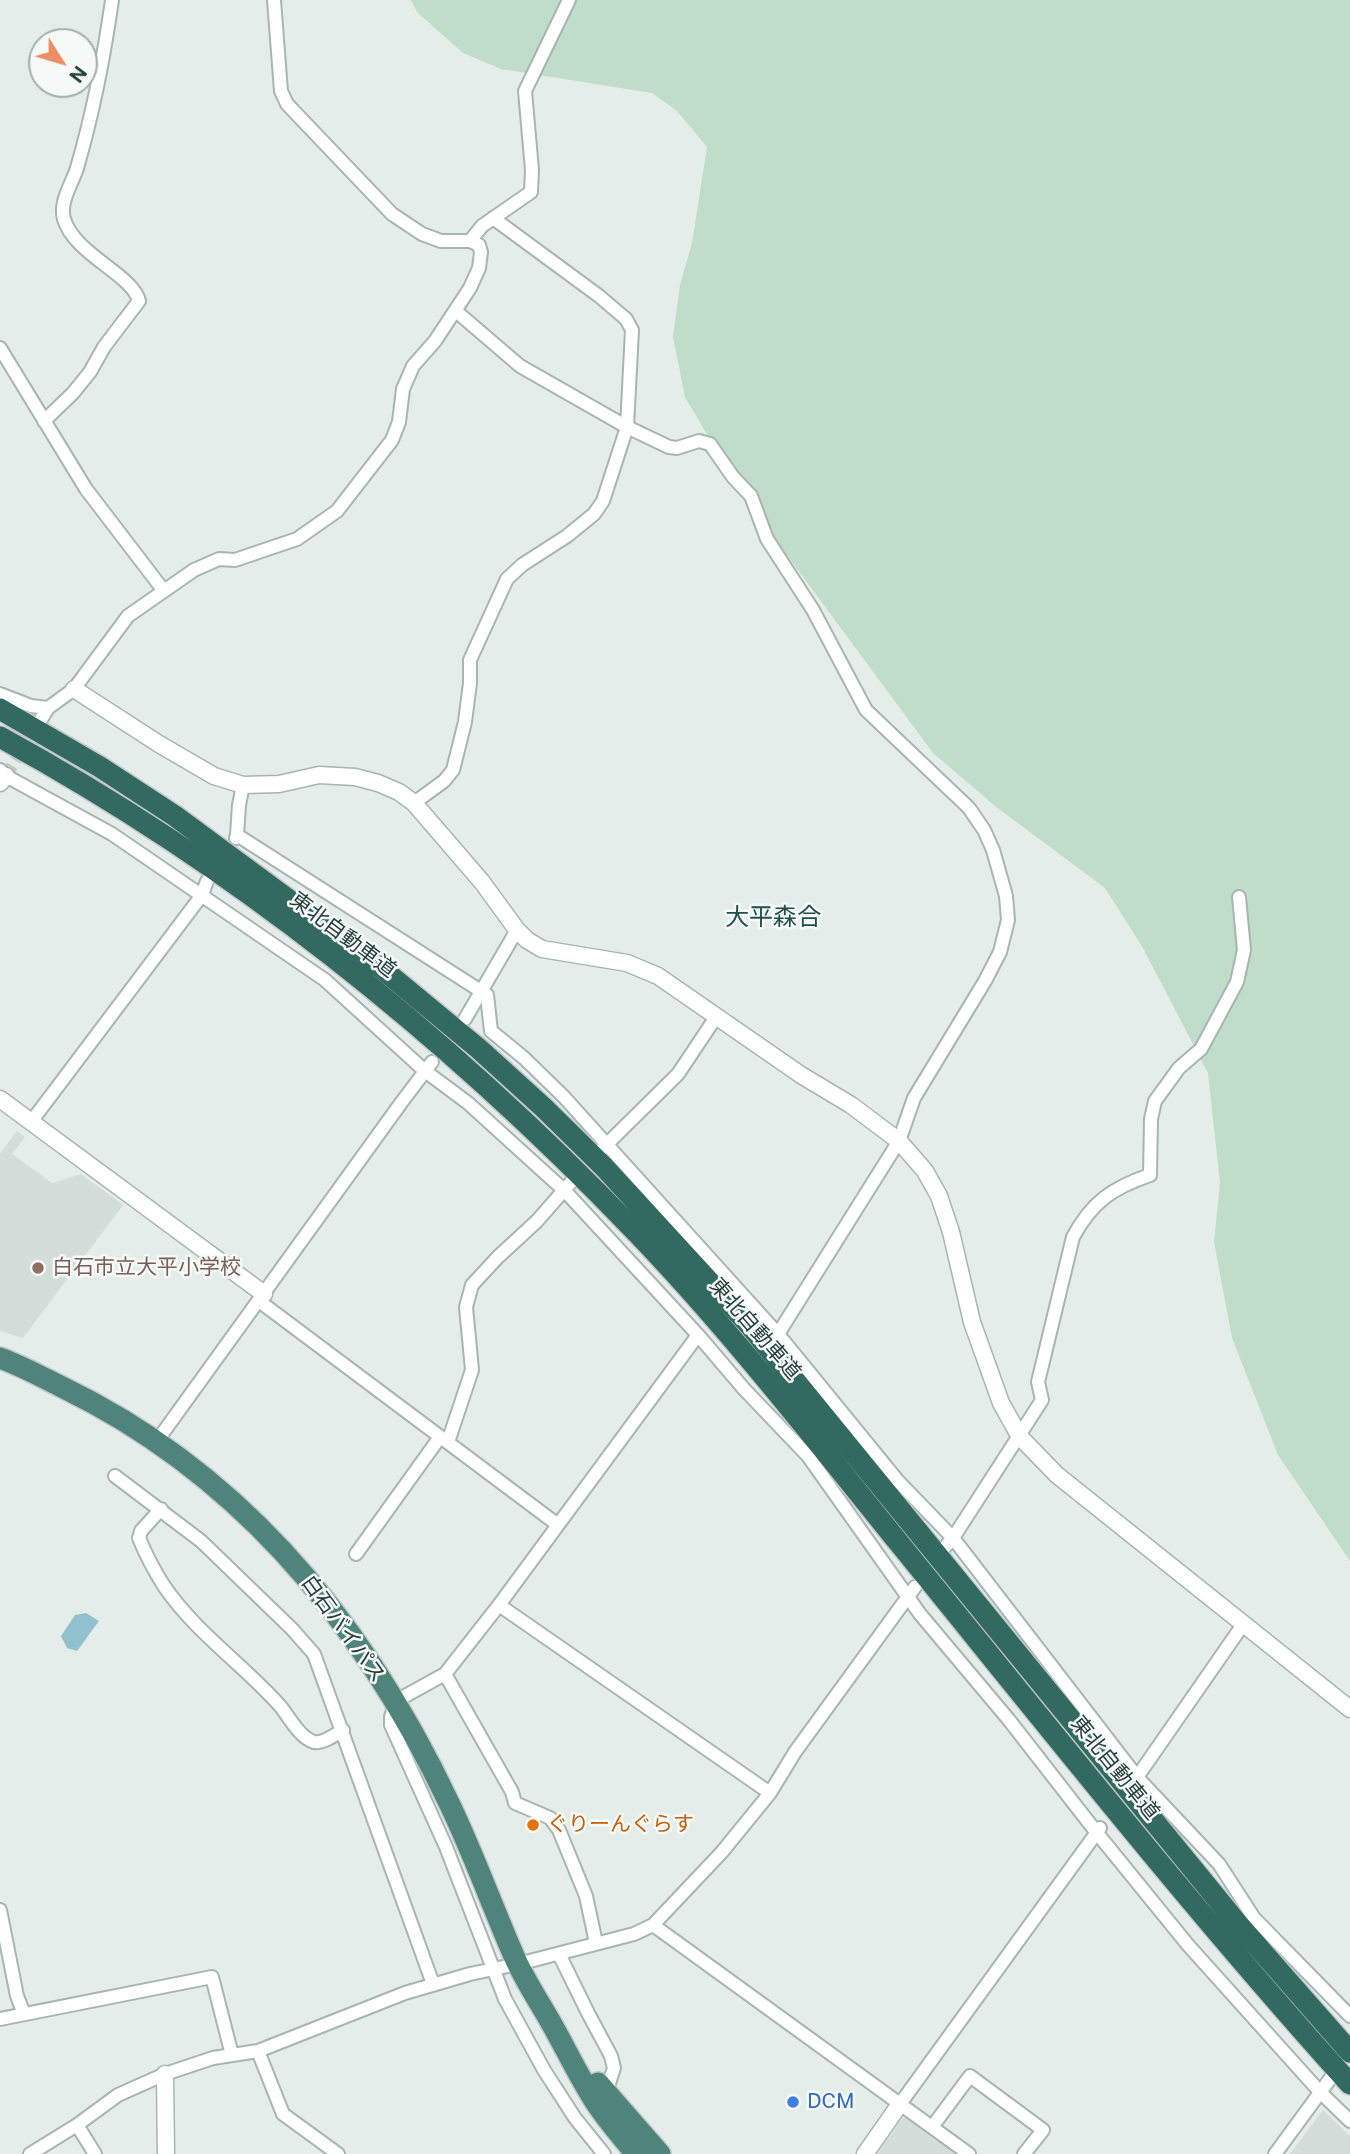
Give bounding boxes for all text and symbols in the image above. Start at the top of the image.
north arrow [28,28,98,98]
text: N [65,62,91,87]
street label: 東北自動車道 [285,887,401,983]
district label: 大平森合 [725,904,821,932]
place label: 白石市立大平小学校 [52,1255,241,1281]
marker: 白石市立大平小学校 [30,1260,46,1276]
street label: 東北自動車道 [704,1273,806,1385]
street label: 白石バイパス [296,1571,390,1687]
street label: 東北自動車道 [1066,1711,1164,1825]
place label: ぐりーんぐらす [547,1812,694,1838]
marker: ぐりーんぐらす [525,1817,541,1833]
place label: DCM [807,2089,855,2115]
marker: DCM [785,2094,801,2110]

